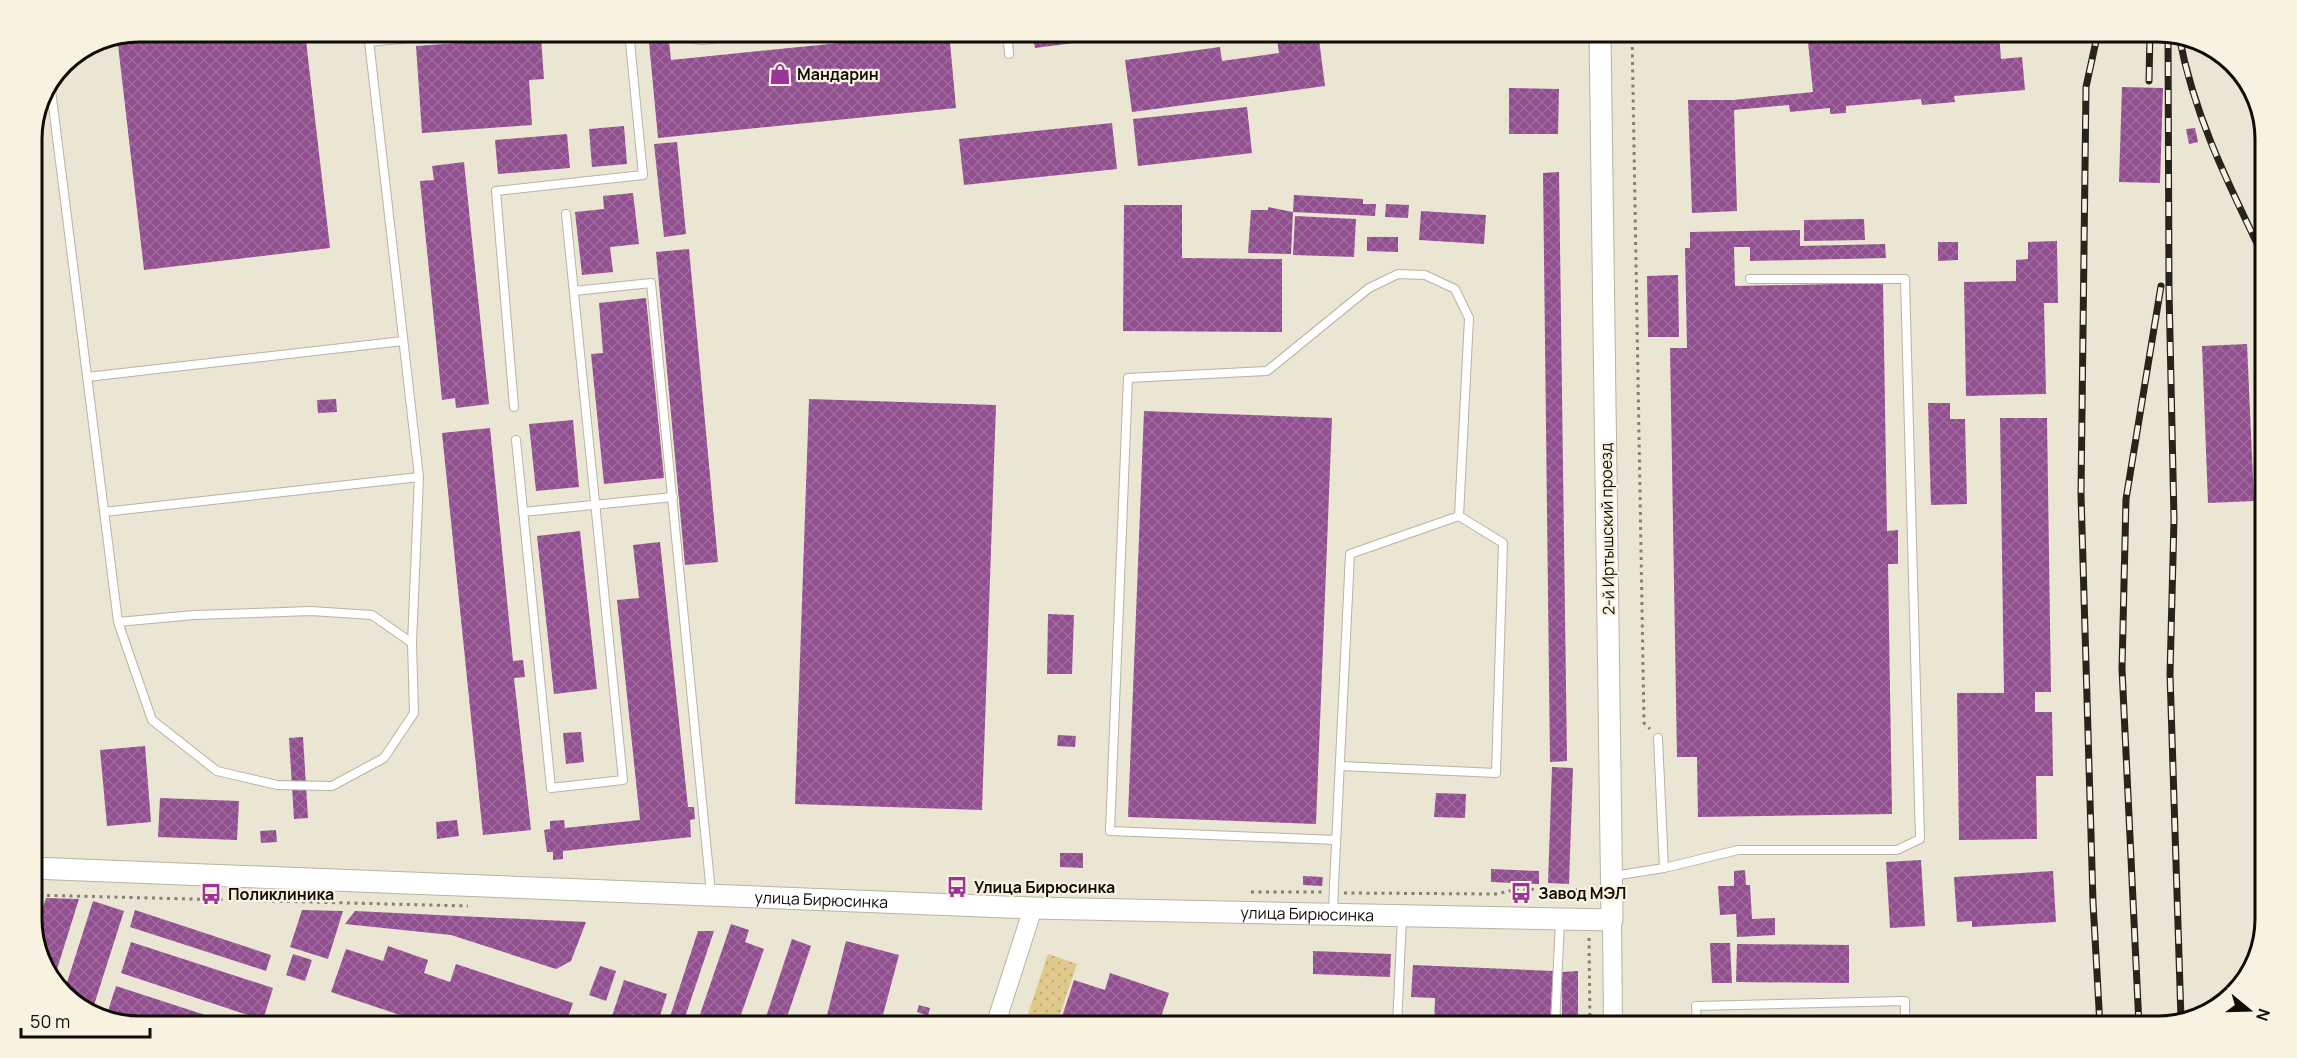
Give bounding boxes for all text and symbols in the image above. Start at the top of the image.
shop icon: Мандарин [768,62,792,86]
place label: Мандарин [797,63,879,85]
street label: 2-й Иртышский проезд [1594,442,1620,615]
bus stop icon: Улица Бирюсинка [945,875,969,899]
place label: Улица Бирюсинка [974,876,1115,898]
bus stop icon: Завод МЭЛ [1509,881,1533,905]
bus stop icon: Поликлиника [199,882,223,906]
place label: Завод МЭЛ [1538,882,1626,904]
place label: Поликлиника [228,883,334,905]
street label: улица Бирюсинка [754,886,889,913]
street label: улица Бирюсинка [1240,901,1374,926]
north arrow [2219,980,2279,1040]
scale bar [21,1001,150,1039]
text: N [2251,1006,2275,1024]
text: 50 m [30,1009,70,1033]

